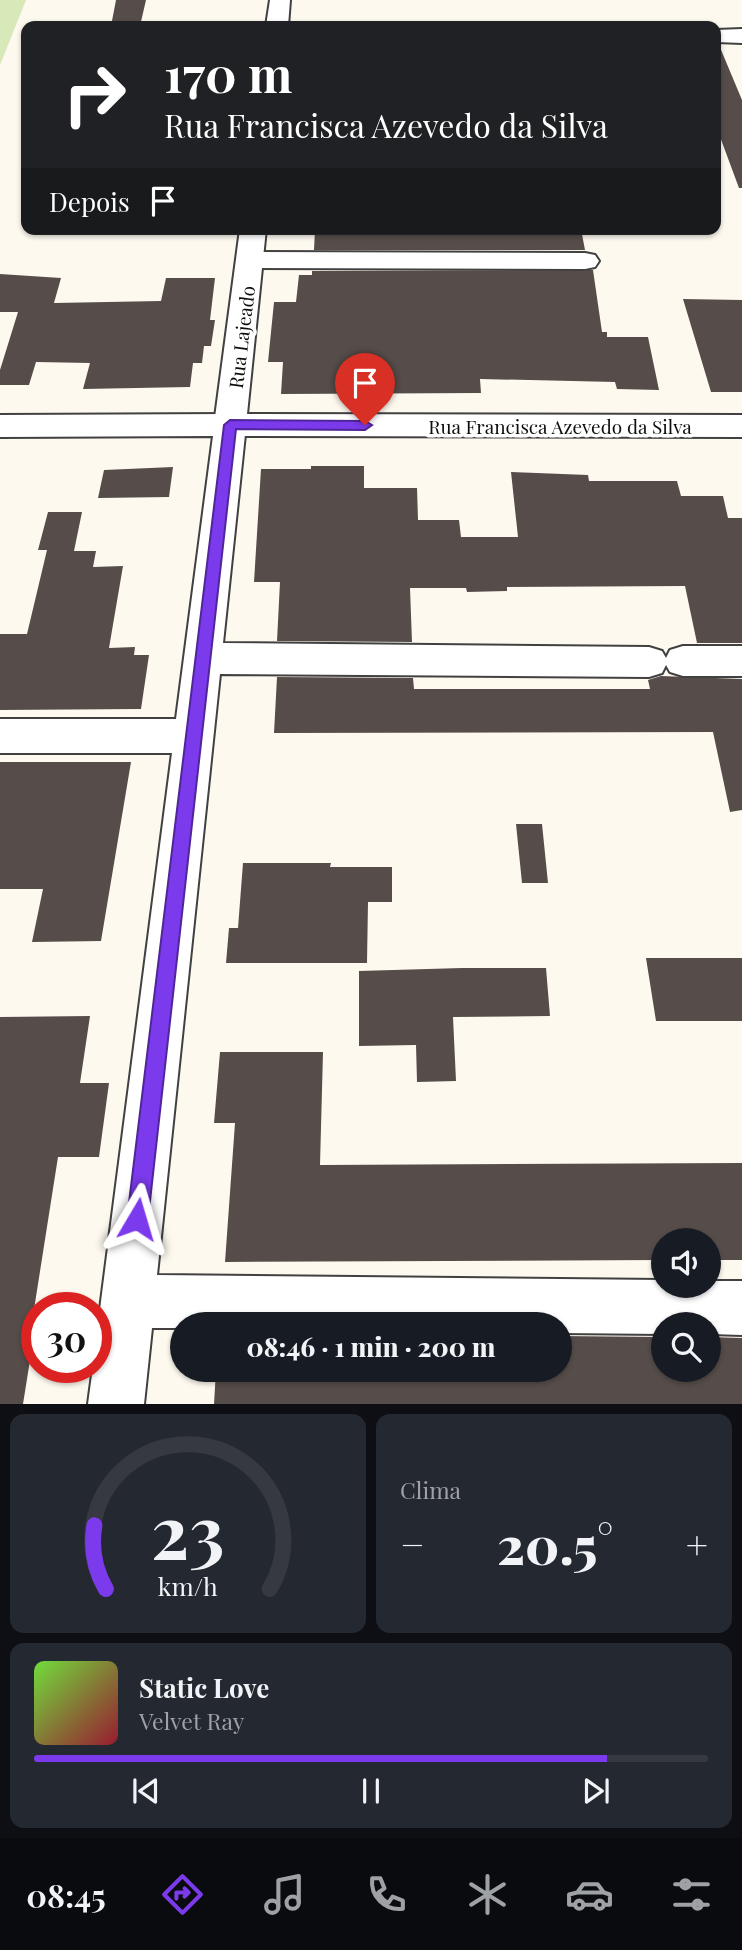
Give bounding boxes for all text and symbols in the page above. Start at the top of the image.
text: 170 m [164,40,292,105]
icon: right [49,49,140,140]
text: Rua Francisca Azevedo da Silva [164,103,608,146]
icon: arrive [144,182,182,220]
text: Depois [49,184,130,219]
street label: Rua Lajeado [222,284,260,390]
pin [335,353,395,425]
icon: arrive [346,364,384,402]
street label: Rua Francisca Azevedo da Silva [428,413,692,439]
position arrow [100,1182,174,1256]
map controls [651,1228,721,1382]
button: sound [651,1228,721,1298]
speed limit sign: 30 [21,1292,112,1383]
button: search [651,1312,721,1382]
text: 08:46 · 1 min · 200 m [246,1329,496,1364]
text: Clima [400,1474,461,1505]
text: 23 [151,1481,225,1578]
text: 20.5° [497,1509,613,1578]
text: − [400,1518,425,1569]
text: + [686,1518,708,1569]
text: km/h [158,1569,218,1602]
text: Static Love [139,1670,269,1705]
text: Velvet Ray [139,1705,244,1736]
icon: previous [127,1772,165,1810]
icon: pause [352,1772,390,1810]
icon: next [577,1772,615,1810]
icon: directions [158,1870,207,1919]
icon: music [260,1870,309,1919]
icon: phone [362,1870,411,1919]
icon: climate [463,1870,512,1919]
icon: car [565,1870,614,1919]
icon: filters [667,1870,716,1919]
text: 08:45 [26,1873,106,1916]

